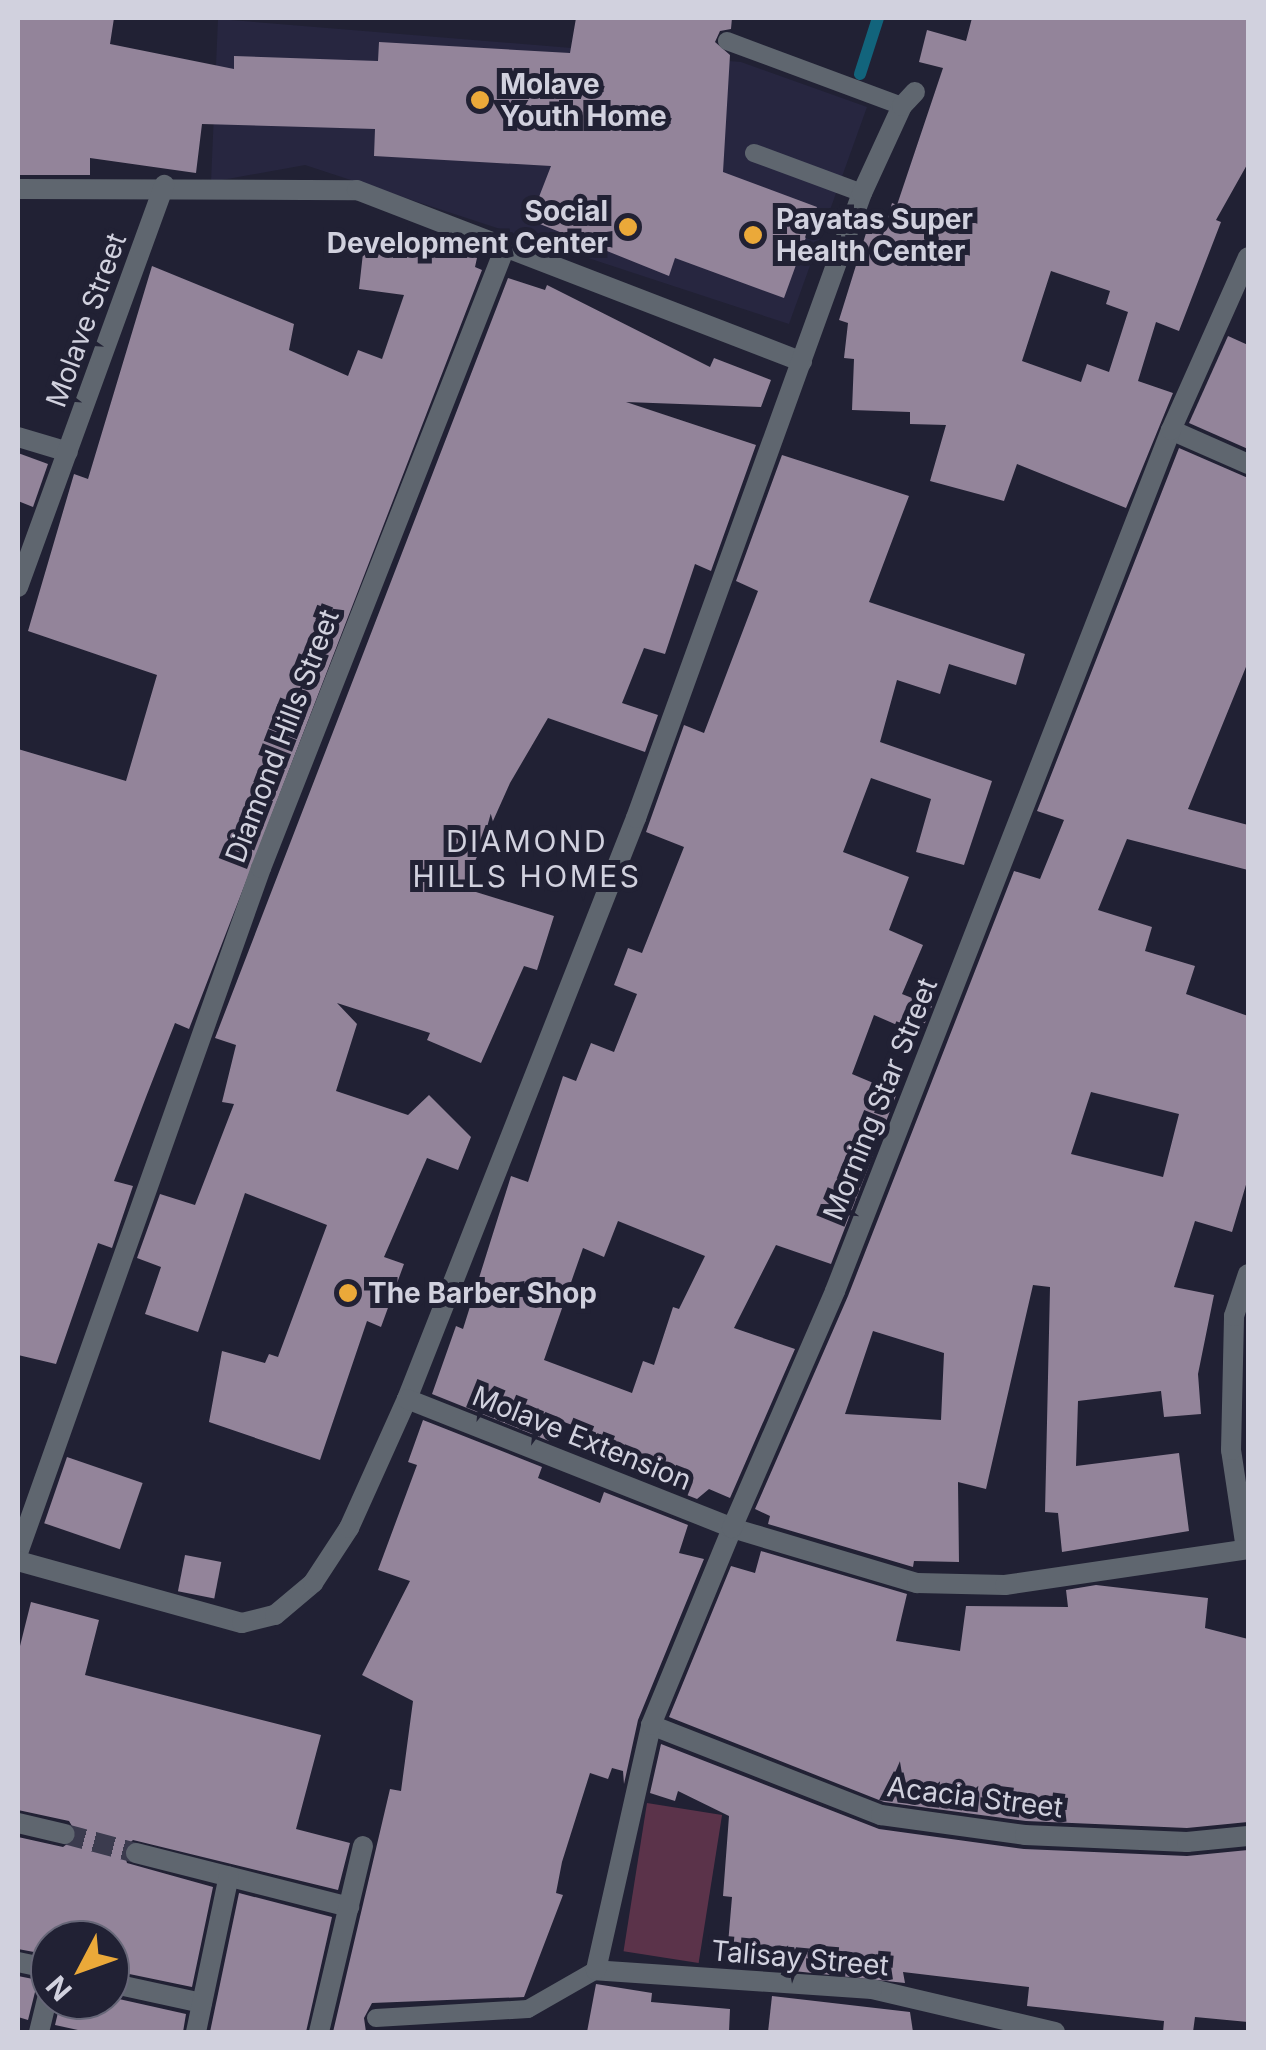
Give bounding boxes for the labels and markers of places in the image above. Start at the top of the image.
place label: Molave Youth Home [500,67,667,133]
marker: Molave Youth Home [469,89,491,111]
place label: Social Development Center [327,194,608,260]
place label: Payatas Super Health Center [776,202,973,268]
marker: Social Development Center [617,216,639,238]
marker: Payatas Super Health Center [740,222,766,248]
place label: The Barber Shop [368,1276,597,1310]
marker: The Barber Shop [337,1282,359,1304]

